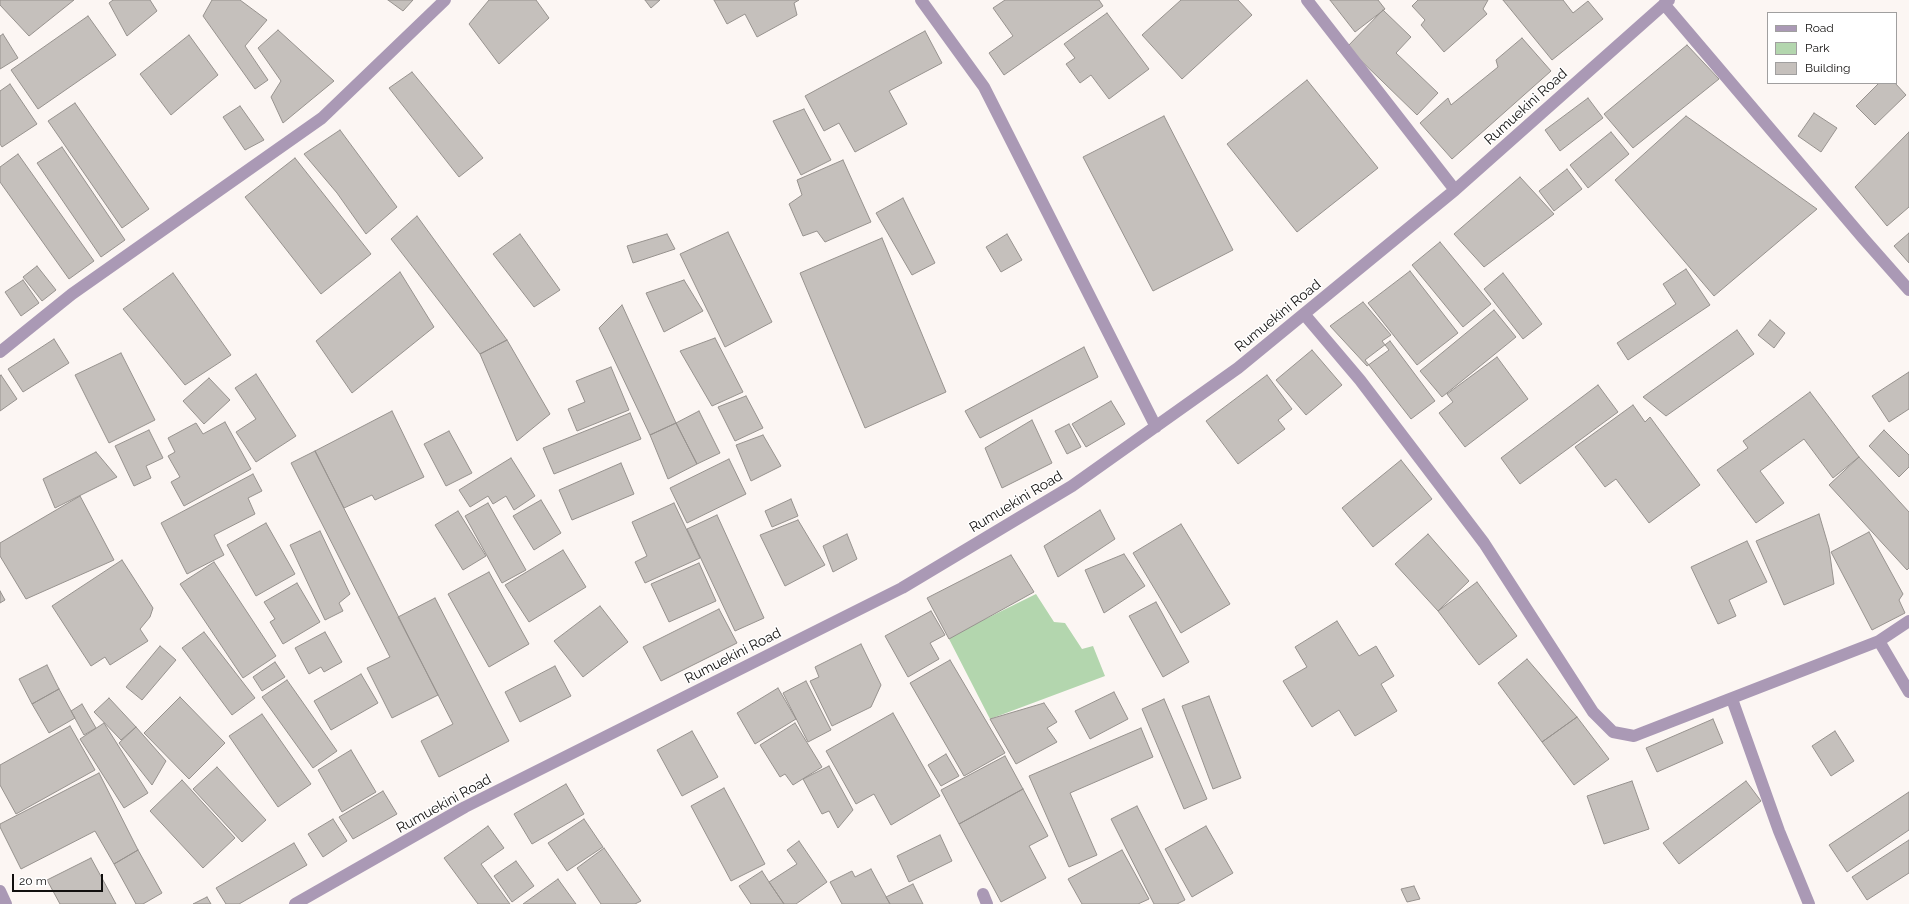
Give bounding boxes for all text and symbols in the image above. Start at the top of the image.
legend [1767,12,1897,84]
text: Road [1805,21,1834,35]
text: Park [1805,41,1830,55]
text: Building [1805,61,1851,75]
street label: Rumuekini Road [1481,65,1571,149]
street label: Rumuekini Road [1232,276,1324,356]
street label: Rumuekini Road [966,468,1066,536]
street label: Rumuekini Road [682,625,784,687]
street label: Rumuekini Road [394,771,494,837]
scale bar [14,866,105,892]
text: 20 m [19,874,47,888]

